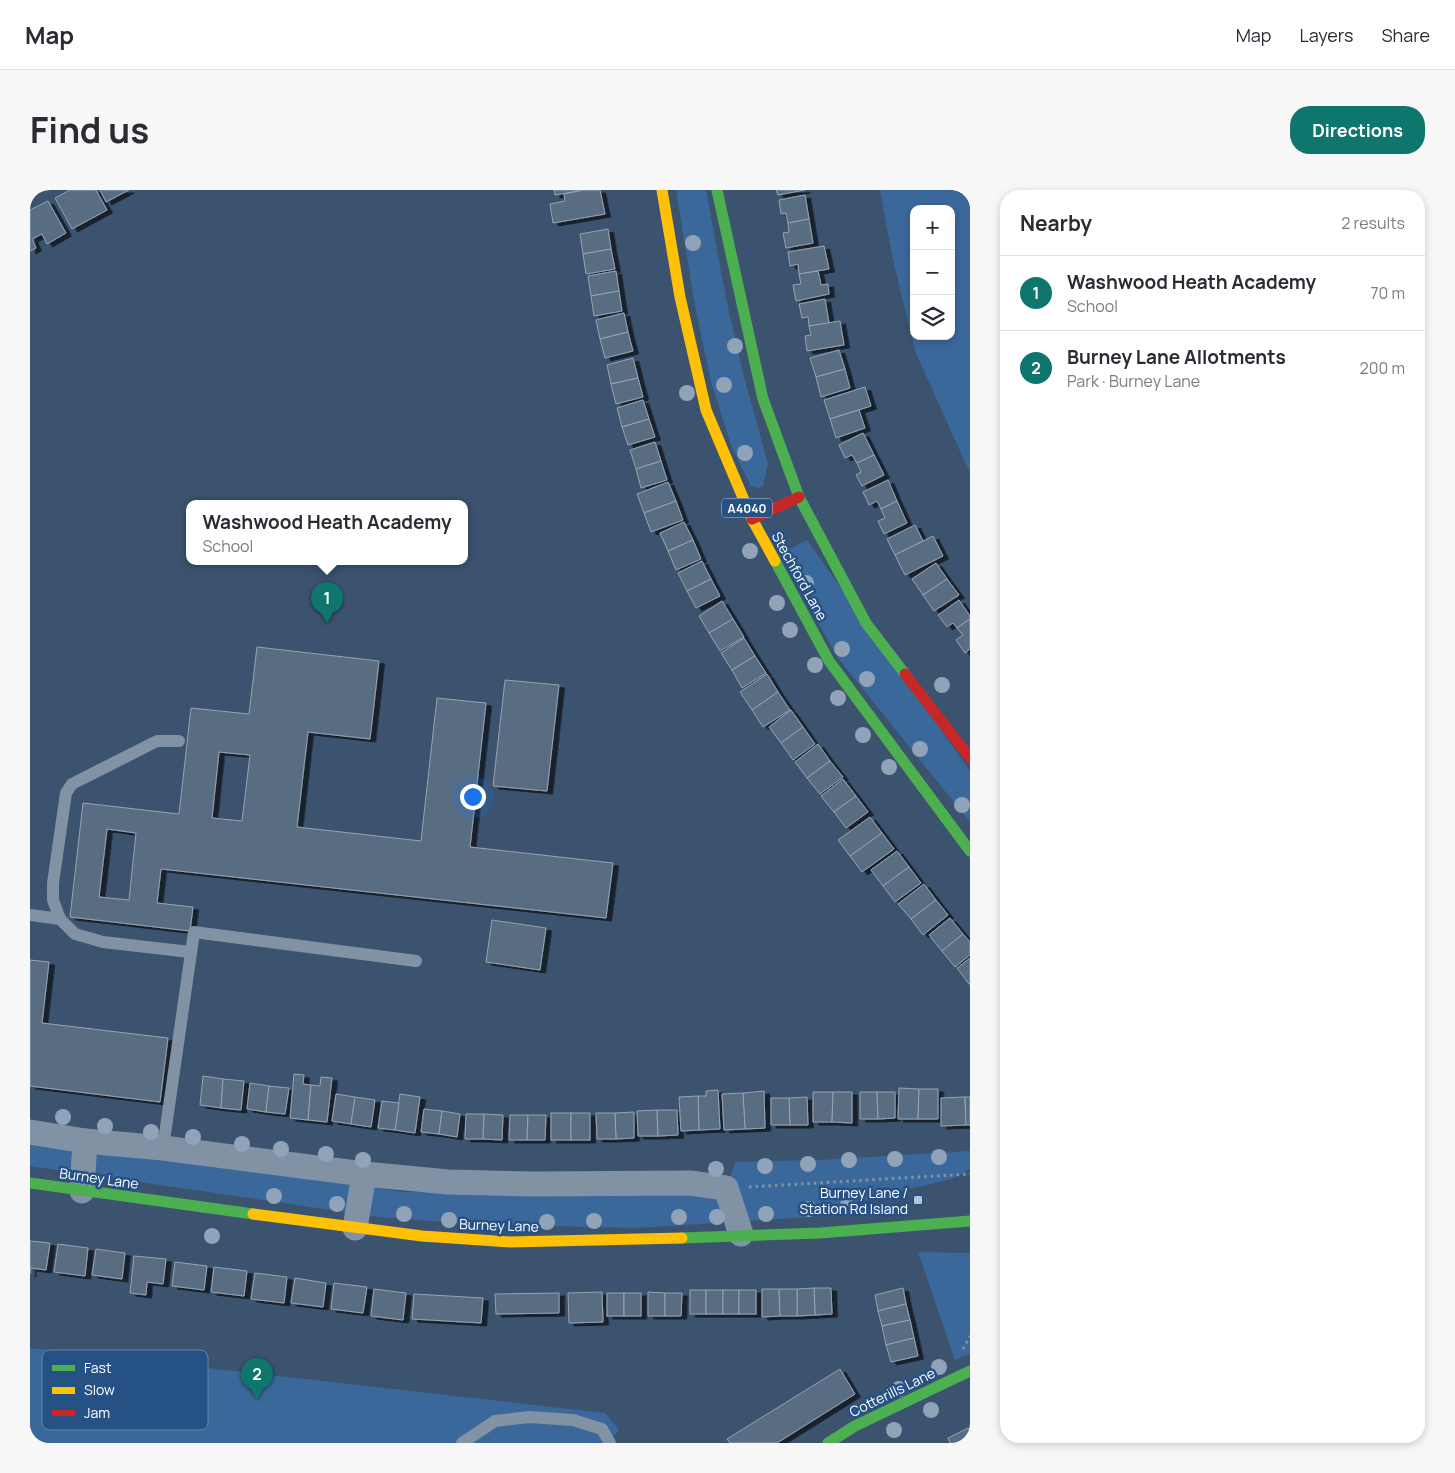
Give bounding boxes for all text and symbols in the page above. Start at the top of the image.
text: Map [25,18,74,51]
text: Map [1236,23,1271,47]
text: Layers [1299,23,1353,47]
text: Share [1381,23,1430,47]
text: Find us [30,106,149,154]
button: Directions [1290,106,1425,154]
map controls [910,205,955,340]
button: + [910,205,955,250]
text: Nearby [1020,209,1092,237]
text: 2 results [1341,212,1405,234]
button: − [910,250,955,295]
text: Washwood Heath Academy [1067,269,1316,295]
text: 1 [1032,282,1040,304]
text: 70 m [1370,282,1405,304]
button: layers [910,295,955,340]
text: School [1067,295,1118,317]
text: Burney Lane Allotments [1067,344,1286,370]
text: 2 [1031,357,1041,379]
text: 200 m [1360,357,1405,379]
text: Park · Burney Lane [1067,370,1200,392]
road number: A4040 [722,498,772,518]
popup [186,500,468,565]
text: Washwood Heath Academy [202,509,452,535]
street label: Stechford Lane [768,528,832,624]
text: School [202,535,253,557]
pin: 1 [311,582,343,623]
your location [460,784,486,810]
street label: Burney Lane [58,1163,140,1193]
place label: Burney Lane / Station Rd Island [800,1183,908,1218]
marker: Burney Lane / Station Rd Island [912,1194,924,1206]
street label: Burney Lane [459,1214,539,1236]
legend [42,1350,208,1430]
text: Fast [84,1358,112,1377]
pin: 2 [241,1358,273,1399]
street label: Cotterills Lane [846,1363,938,1421]
text: Slow [84,1380,115,1399]
text: Jam [84,1403,110,1422]

